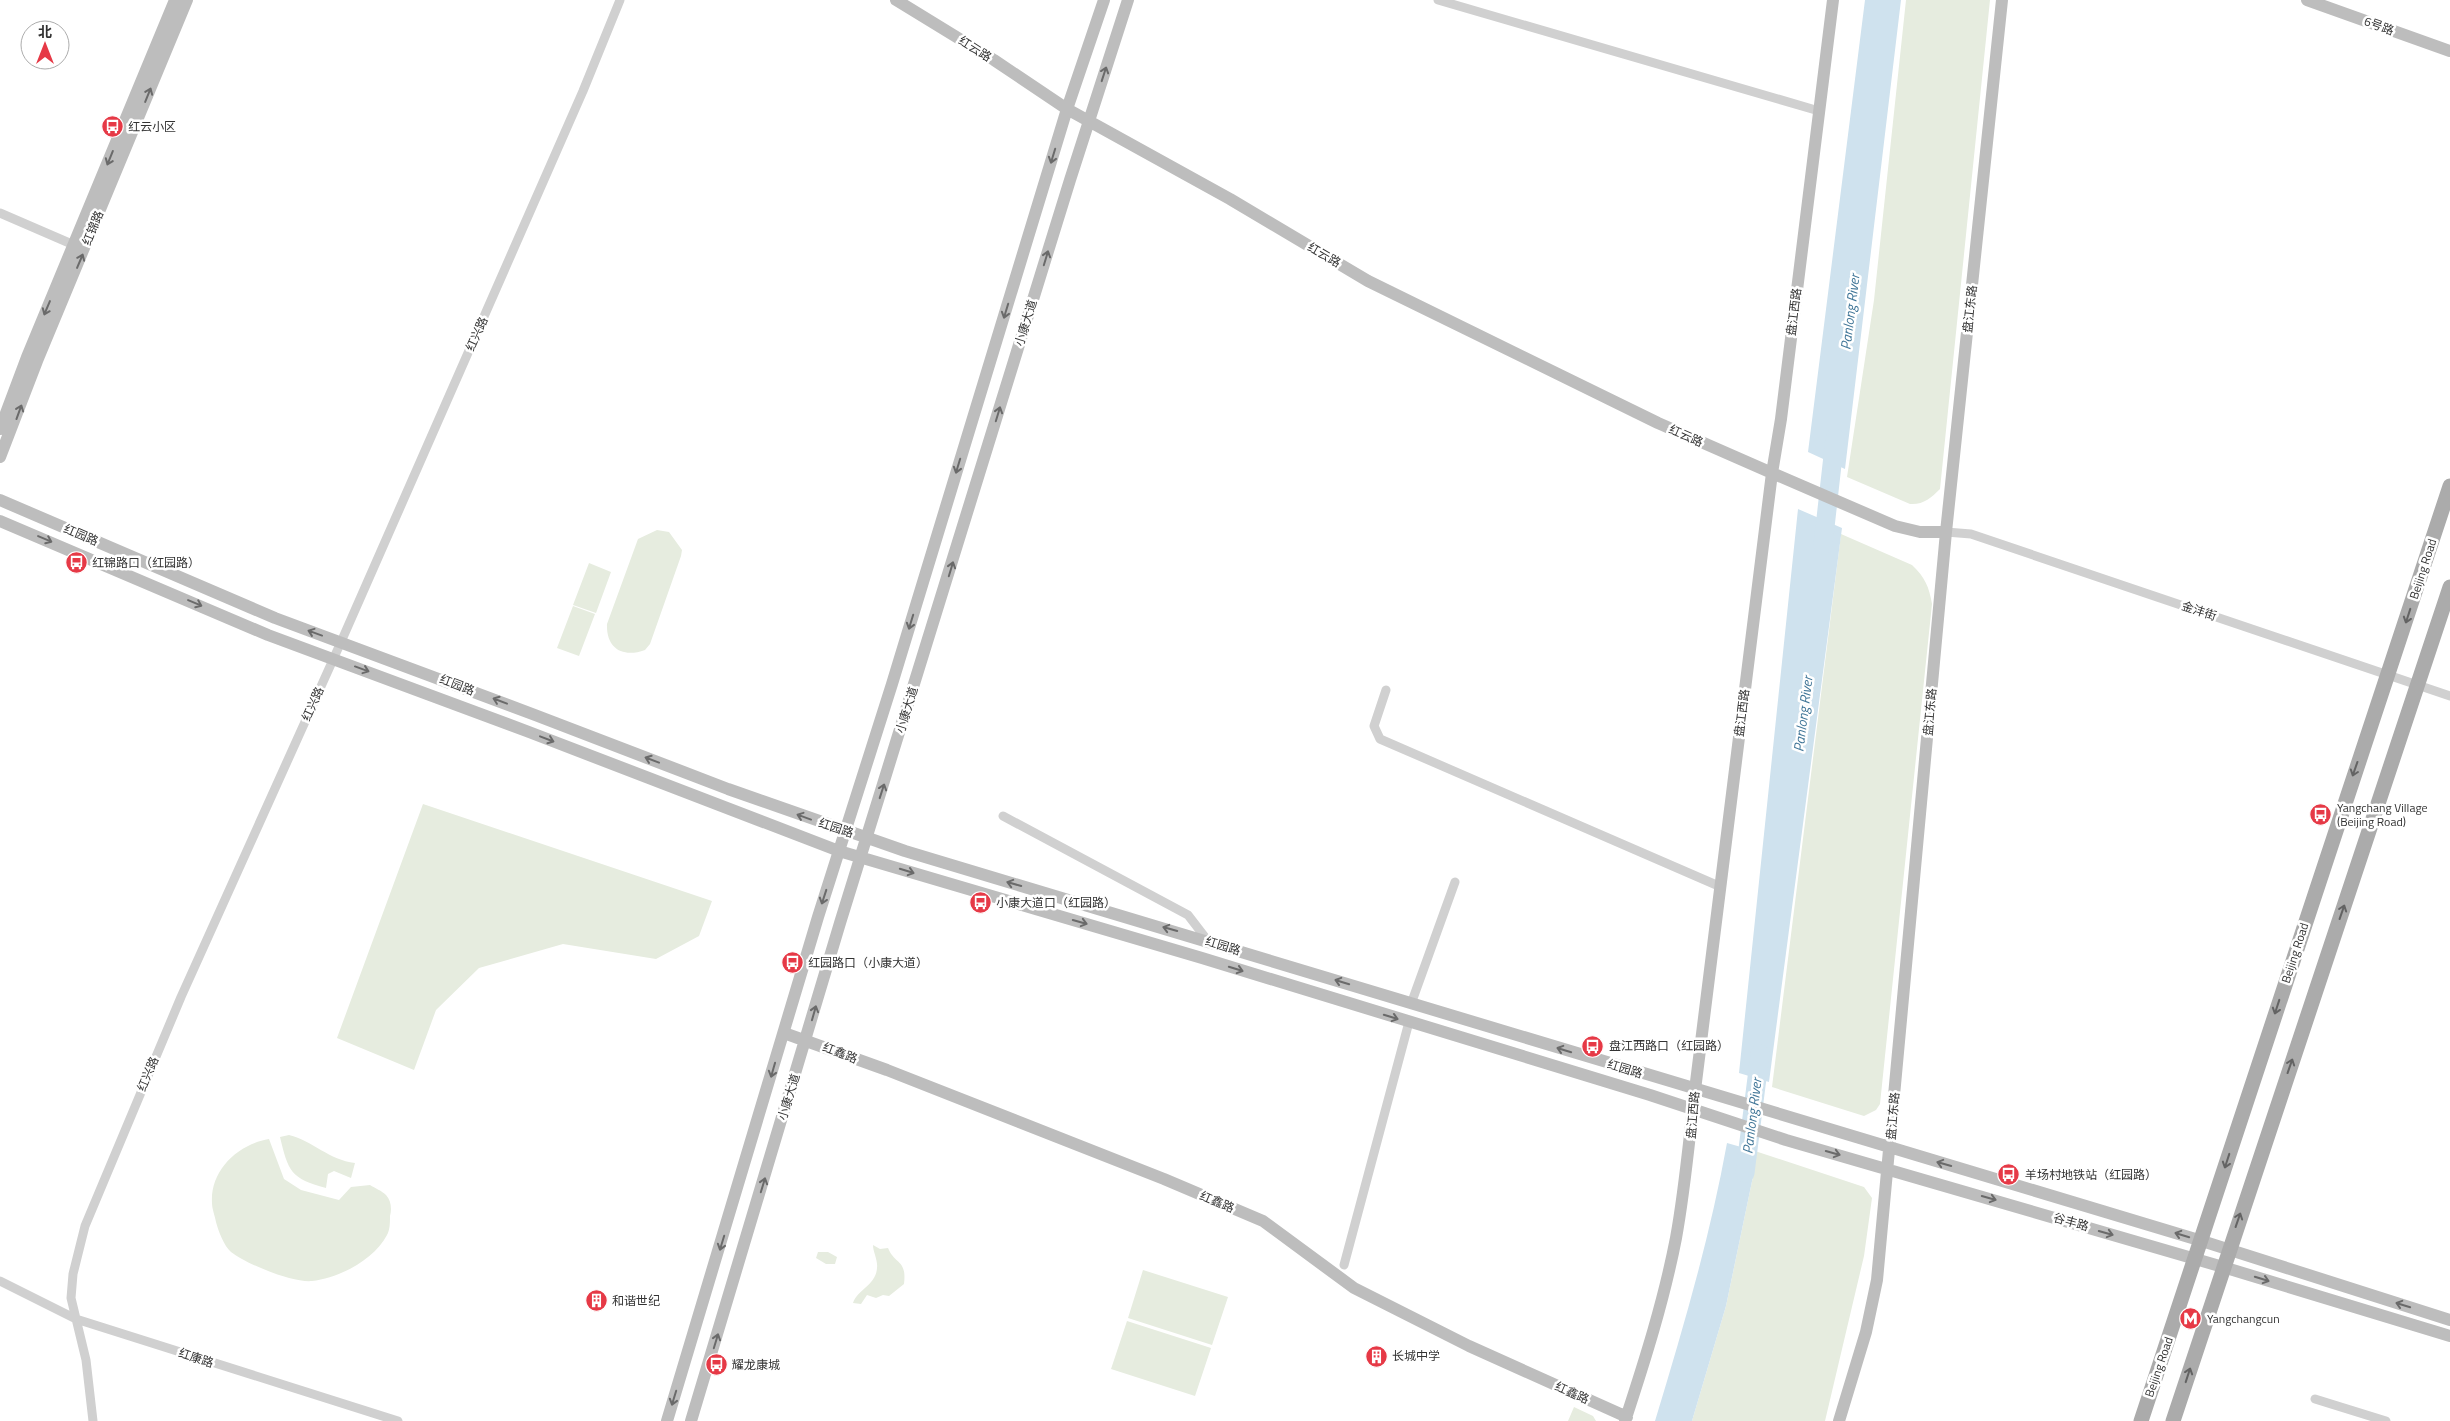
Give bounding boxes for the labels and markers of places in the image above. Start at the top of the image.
bus stop icon: 红云小区 [100,115,124,139]
place label: 红云小区 [128,117,176,136]
bus stop icon: 红锦路口（红园路） [64,551,88,575]
place label: 红锦路口（红园路） [92,553,200,572]
place label: Yangchang Village (Beijing Road) [2337,798,2428,831]
bus stop icon: Yangchang Village (Beijing Road) [2309,803,2333,827]
bus stop icon: 小康大道口（红园路） [968,891,992,915]
place label: 小康大道口（红园路） [996,893,1116,912]
bus stop icon: 红园路口（小康大道） [780,951,804,975]
place label: 红园路口（小康大道） [808,953,928,972]
bus stop icon: 盘江西路口（红园路） [1581,1034,1605,1058]
place label: 盘江西路口（红园路） [1609,1036,1729,1055]
bus stop icon: 羊场村地铁站（红园路） [1997,1163,2021,1187]
place label: 羊场村地铁站（红园路） [2025,1165,2157,1184]
building icon: 和谐世纪 [584,1289,608,1313]
place label: 和谐世纪 [612,1291,660,1310]
metro station icon: Yangchangcun [2179,1307,2203,1331]
place label: Yangchangcun [2207,1309,2280,1328]
building icon: 长城中学 [1364,1344,1388,1368]
place label: 长城中学 [1392,1346,1440,1365]
bus stop icon: 耀龙康城 [704,1353,728,1377]
place label: 耀龙康城 [732,1355,780,1374]

